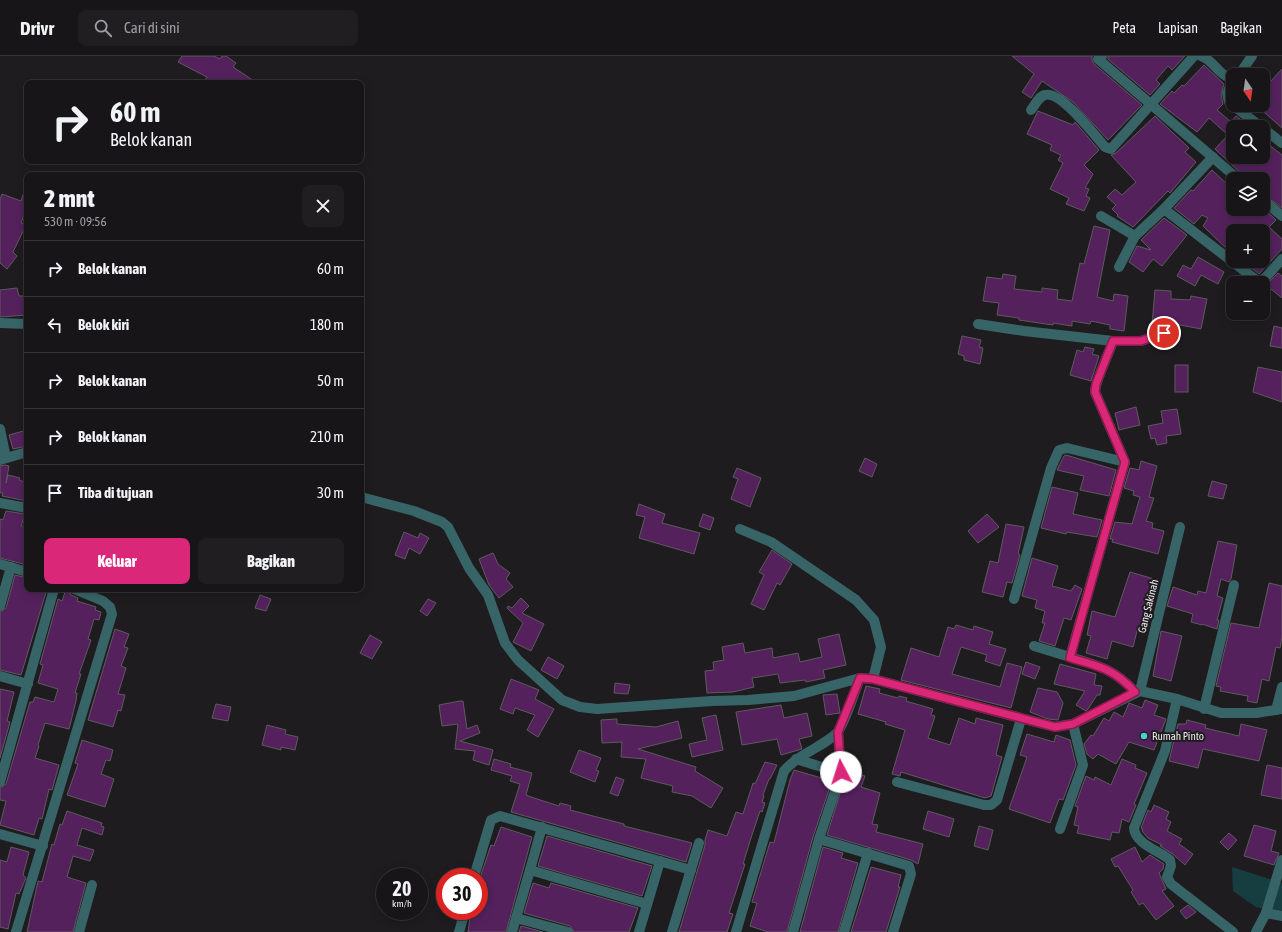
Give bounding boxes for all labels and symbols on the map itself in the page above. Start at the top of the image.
north arrow [1226,68,1270,112]
pin [1147,316,1181,350]
street label: Gang Sakinah [1136,578,1160,634]
place label: Rumah Pinto [1152,730,1204,742]
marker: Rumah Pinto [1139,731,1149,741]
position arrow [820,751,862,793]
speed limit sign: 30 [436,868,488,920]

